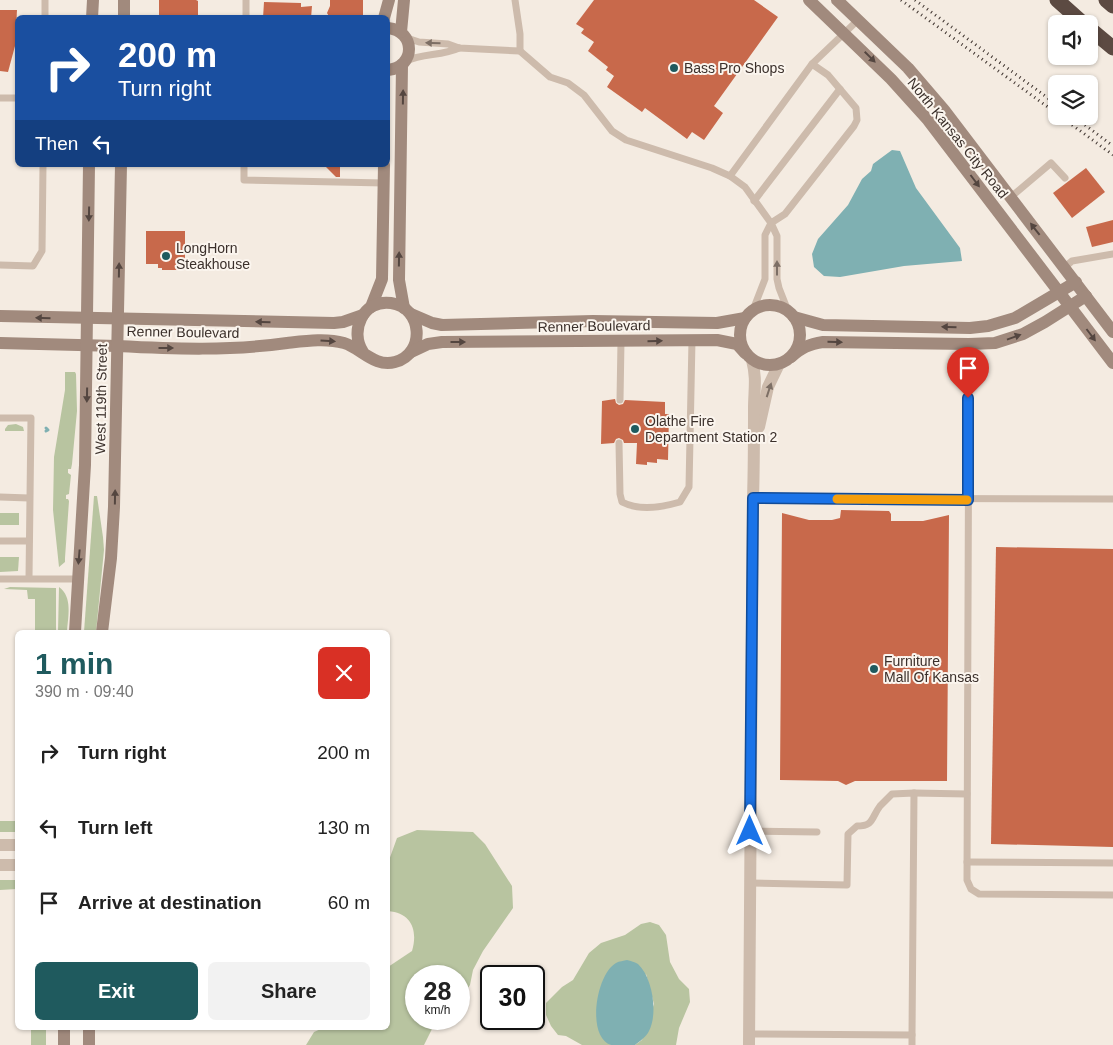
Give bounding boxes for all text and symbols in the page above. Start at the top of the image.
map controls [1048,15,1098,125]
button: sound [1048,15,1098,65]
icon: right [35,35,100,100]
text: 200 m [118,35,217,74]
one-way arrow [424,39,440,47]
one-way arrow [864,51,876,63]
place label: Bass Pro Shops [684,60,784,76]
marker: Bass Pro Shops [668,62,680,74]
street label: North Kansas City Road [905,75,1011,201]
button: layers [1048,75,1098,125]
text: Turn right [118,76,211,101]
one-way arrow [399,89,407,105]
icon: left [88,130,116,158]
text: Then [35,133,78,154]
one-way arrow [969,175,980,188]
one-way arrow [84,206,92,222]
one-way arrow [1030,223,1041,236]
place label: LongHorn Steakhouse [176,240,250,272]
marker: LongHorn Steakhouse [160,250,172,262]
one-way arrow [396,251,404,267]
one-way arrow [773,259,781,275]
one-way arrow [115,262,123,278]
one-way arrow [35,314,51,322]
street label: Renner Boulevard [537,317,651,335]
one-way arrow [255,318,271,326]
street label: Renner Boulevard [126,323,240,341]
one-way arrow [940,323,956,331]
one-way arrow [1086,328,1097,341]
one-way arrow [1007,333,1022,340]
one-way arrow [647,336,663,344]
one-way arrow [320,337,336,345]
one-way arrow [450,338,466,346]
one-way arrow [828,339,844,347]
street label: West 119th Street [92,343,110,455]
one-way arrow [158,344,174,352]
pin [947,347,989,398]
icon: arrive [954,354,982,382]
one-way arrow [765,382,773,397]
one-way arrow [83,387,91,403]
place label: Olathe Fire Department Station 2 [645,413,778,445]
marker: Olathe Fire Department Station 2 [629,423,641,435]
one-way arrow [111,489,119,505]
one-way arrow [75,549,83,565]
text: 1 min [35,647,113,680]
button: close [318,647,370,699]
place label: Furniture Mall Of Kansas [884,653,979,685]
marker: Furniture Mall Of Kansas [868,663,880,675]
text: 390 m · 09:40 [35,683,134,700]
icon: right [35,739,63,767]
text: Turn right [78,742,166,763]
text: 200 m [317,742,370,763]
position arrow [723,804,775,856]
icon: left [35,814,63,842]
text: Turn left [78,817,153,838]
text: 130 m [317,817,370,838]
icon: arrive [35,889,63,917]
text: Arrive at destination [78,892,262,913]
text: 60 m [328,892,370,913]
button: Exit [35,962,198,1020]
button: Share [208,962,370,1020]
speed limit sign: 30 [480,965,545,1030]
text: 28 [424,977,451,1005]
text: km/h [424,1003,451,1017]

